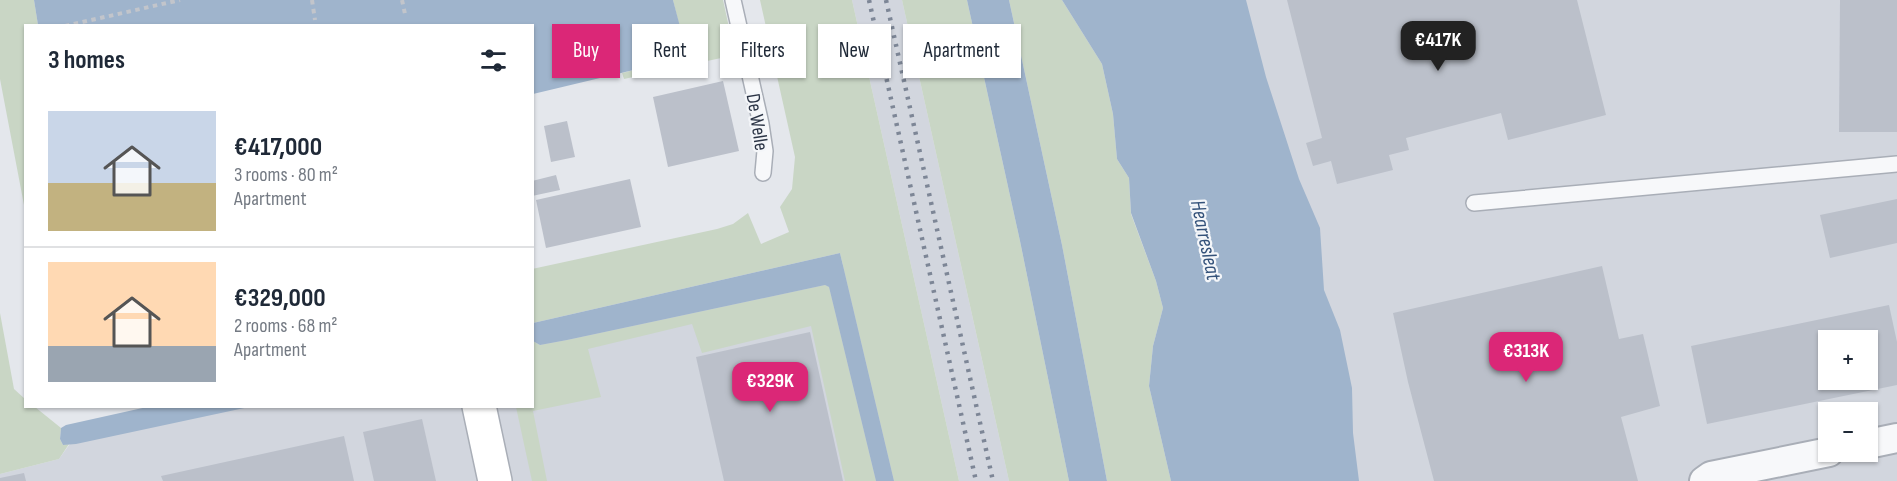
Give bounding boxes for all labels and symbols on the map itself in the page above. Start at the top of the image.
pin: €417K [1396,21,1480,72]
street label: De Welle [741,92,773,152]
water label: Hearresleat [1185,198,1226,283]
pin: €313K [1484,332,1568,383]
pin: €329K [728,362,812,413]

